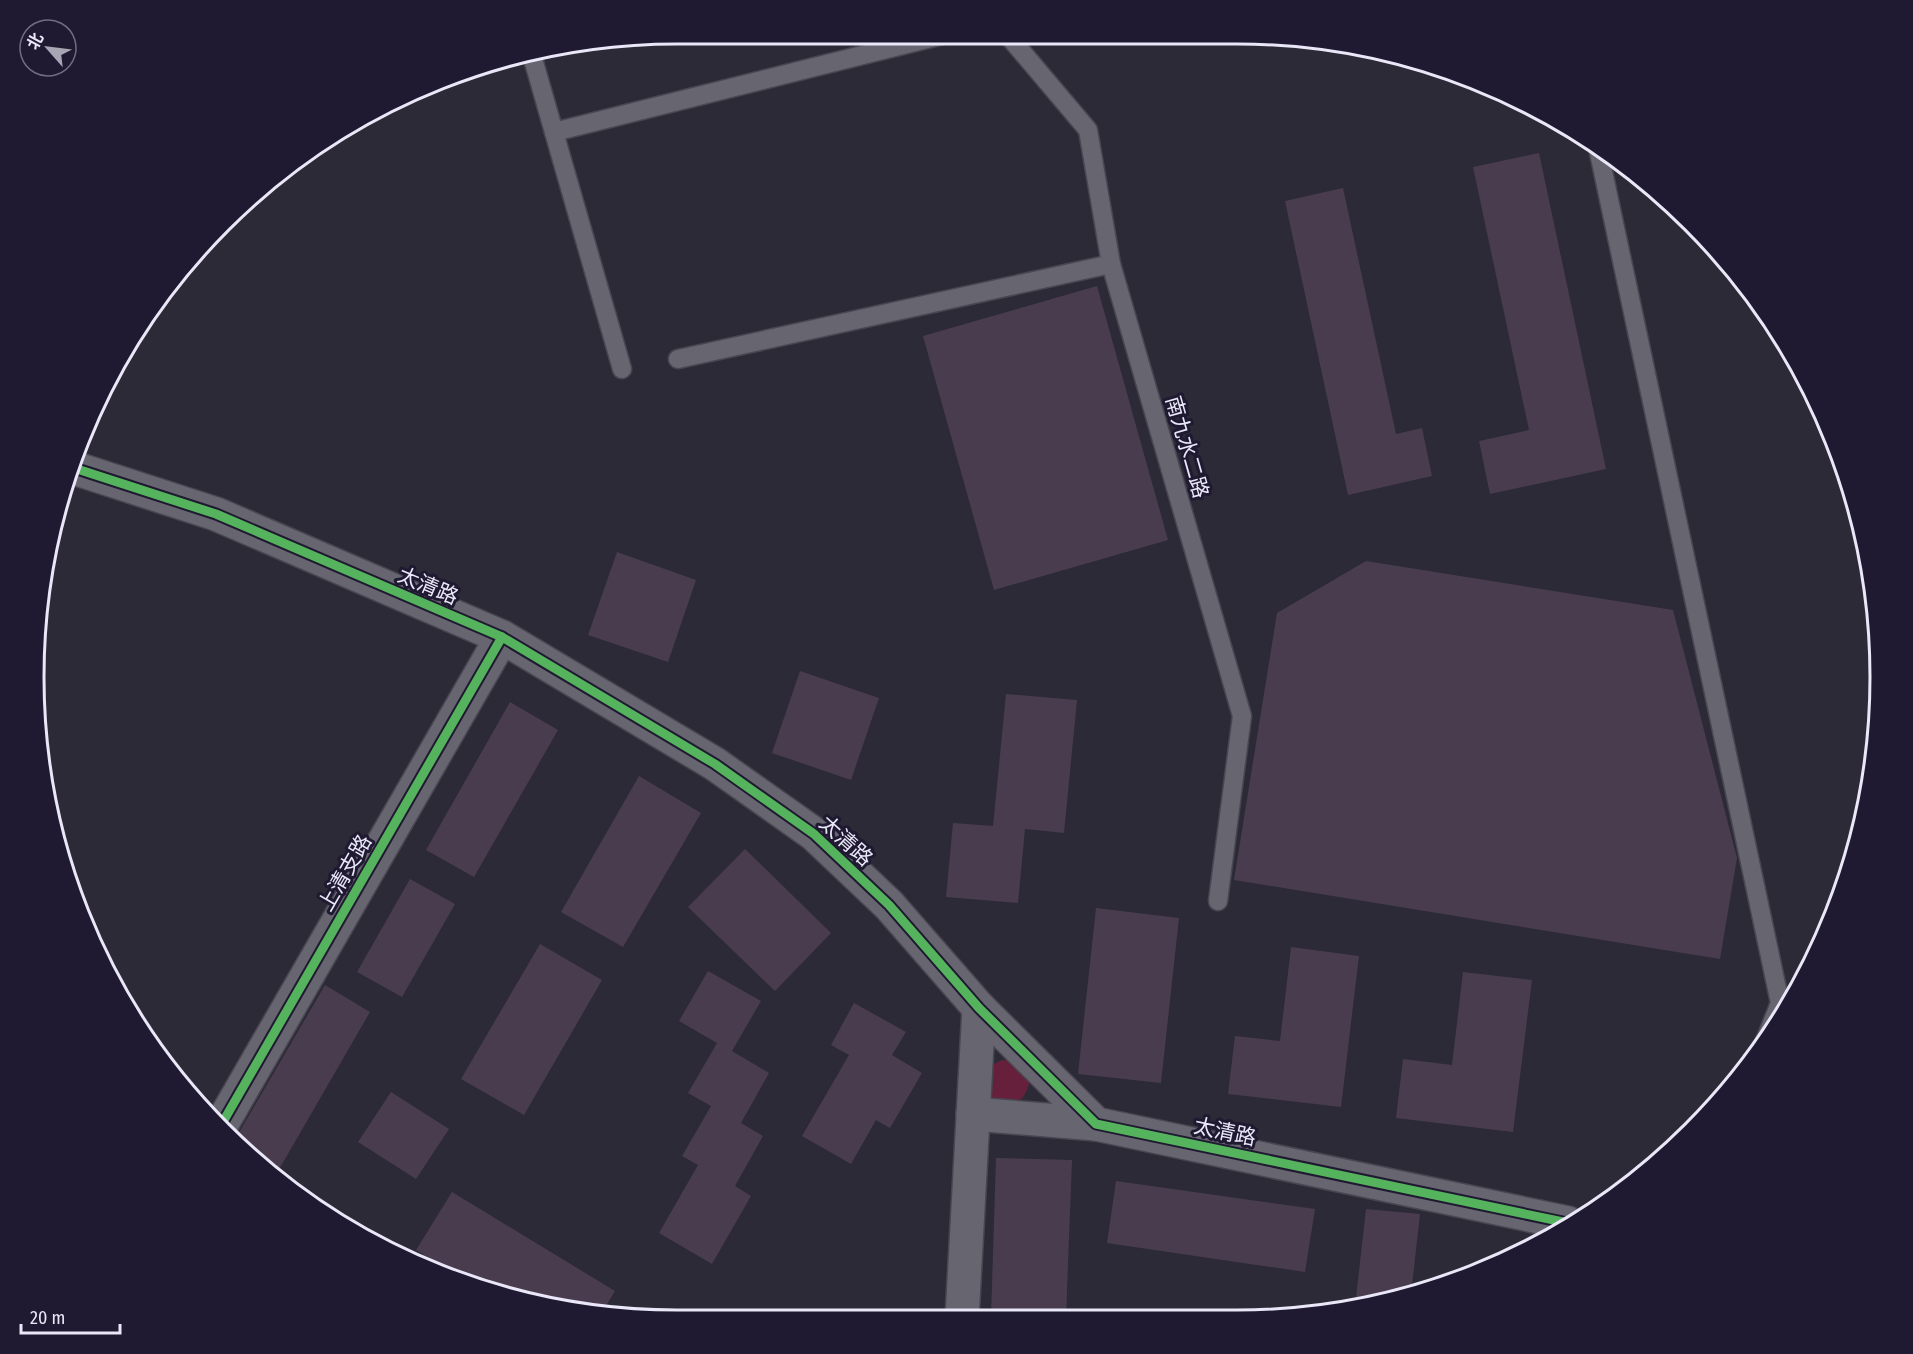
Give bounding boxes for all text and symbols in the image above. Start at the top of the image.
north arrow [18,18,78,78]
text: 北 [23,30,47,53]
street label: 南九水二路 [1160,393,1214,501]
street label: 太清路 [394,562,462,610]
street label: 太清路 [814,810,878,872]
street label: 上清支路 [313,830,377,916]
street label: 太清路 [1191,1113,1259,1151]
scale bar [21,1297,120,1335]
text: 20 m [30,1307,65,1329]

